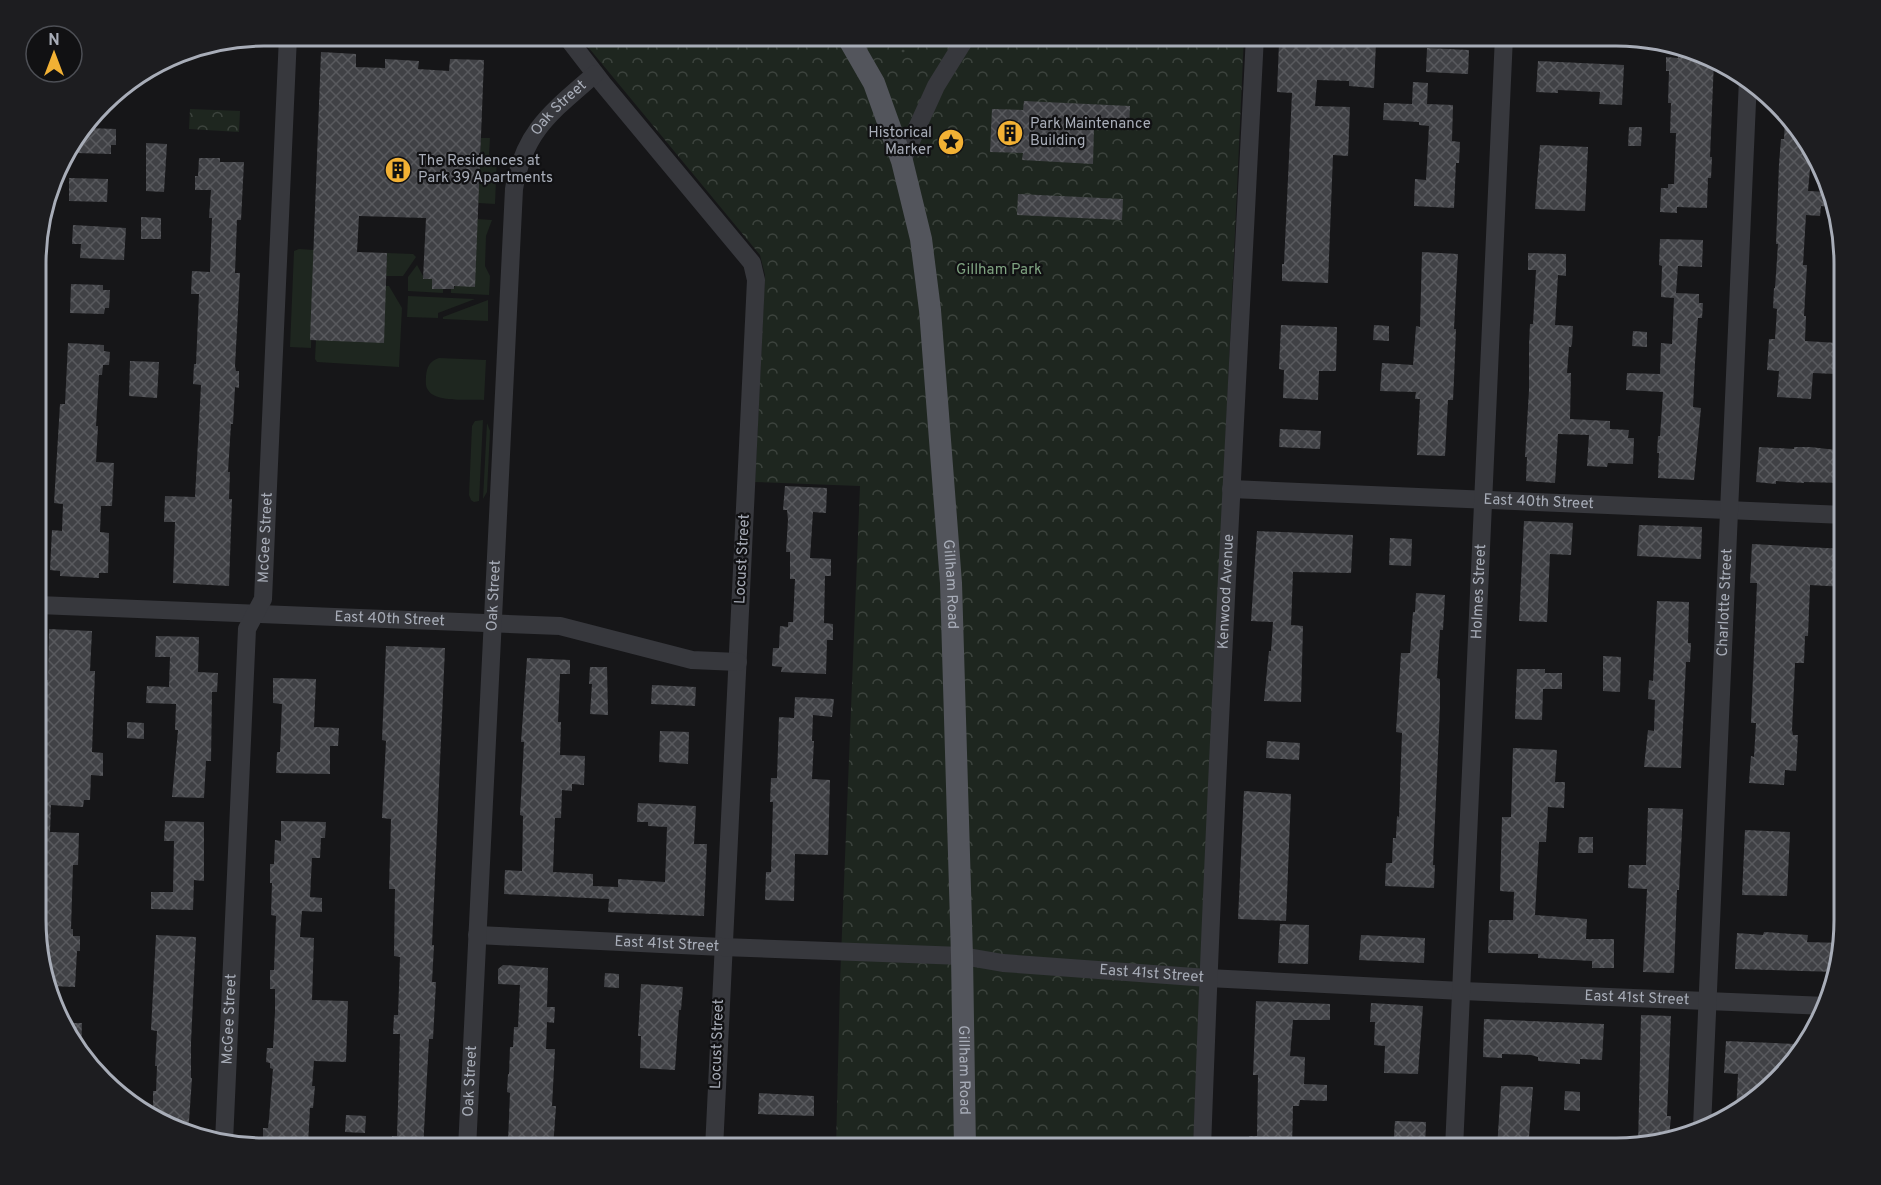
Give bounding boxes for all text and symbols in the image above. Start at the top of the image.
north arrow [24,24,84,84]
text: N [48,31,60,51]
street label: Oak Street [527,76,591,139]
place label: Park Maintenance Building [1030,115,1151,151]
building icon: Park Maintenance Building [995,118,1025,148]
place label: Historical Marker [868,124,932,160]
place icon: Historical Marker [936,127,966,157]
place label: The Residences at Park 39 Apartments [418,152,553,188]
building icon: The Residences at Park 39 Apartments [383,155,413,185]
park label: Gillham Park [956,261,1042,280]
street label: East 40th Street [1483,490,1594,514]
street label: McGee Street [254,492,277,583]
street label: Locust Street [731,513,755,605]
street label: Kenwood Avenue [1214,533,1239,650]
street label: Gillham Road [938,539,962,629]
street label: Holmes Street [1467,543,1491,640]
street label: Charlotte Street [1713,548,1737,657]
street label: Oak Street [483,560,505,632]
street label: East 40th Street [334,607,445,631]
street label: East 41st Street [614,932,720,956]
street label: East 41st Street [1099,961,1205,987]
street label: McGee Street [218,973,241,1065]
street label: East 41st Street [1584,987,1690,1010]
street label: Locust Street [707,999,729,1089]
street label: Gillham Road [954,1025,974,1115]
street label: Oak Street [459,1045,482,1117]

